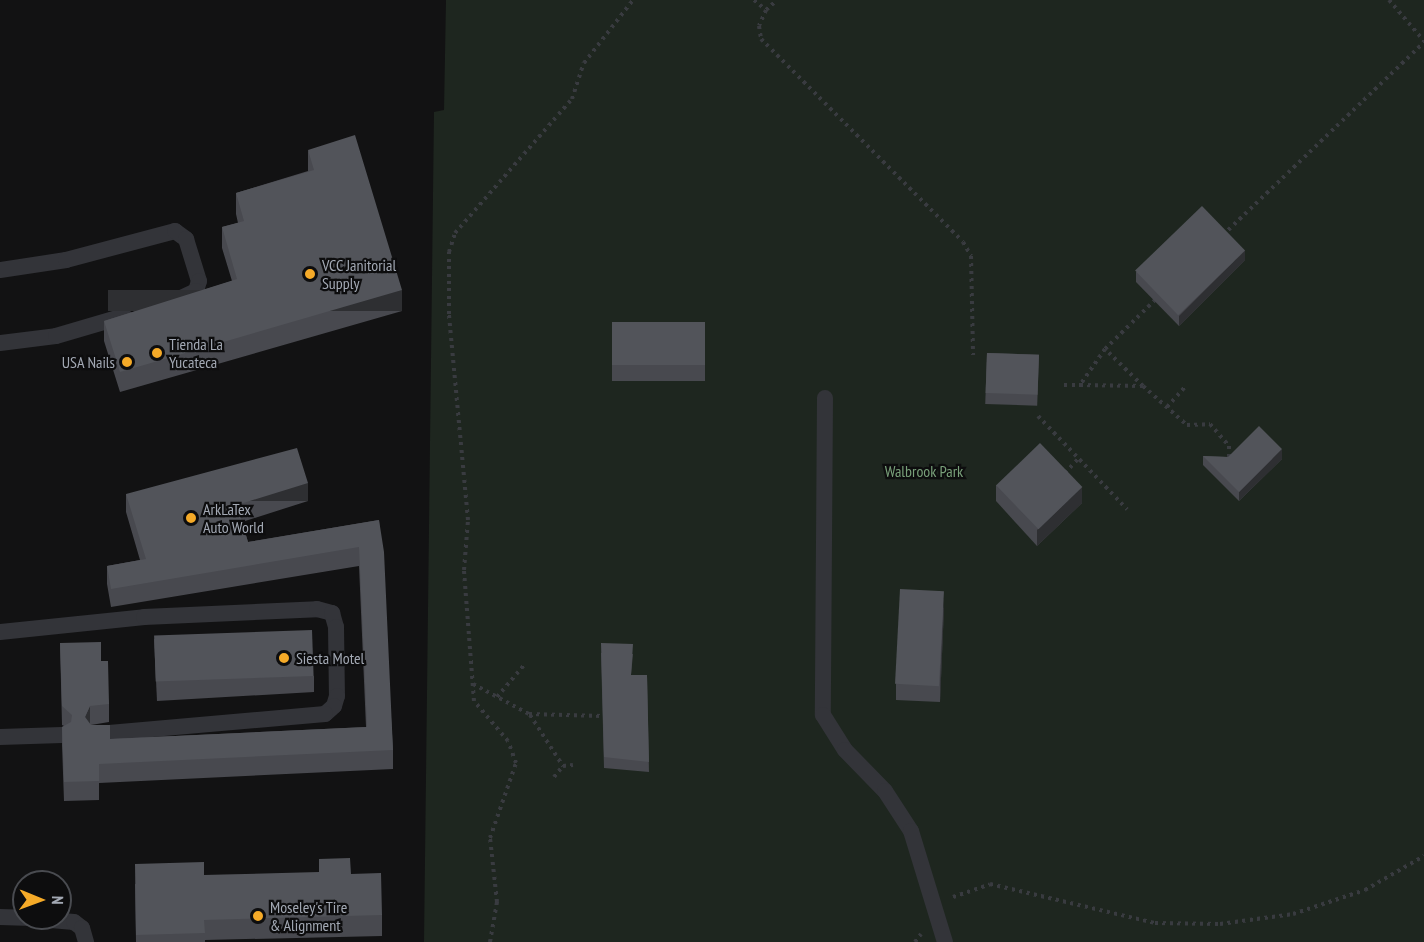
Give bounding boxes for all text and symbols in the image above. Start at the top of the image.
place label: VCC Janitorial Supply [322,255,397,293]
marker: VCC Janitorial Supply [303,267,317,281]
place label: Tienda La Yucateca [169,334,223,372]
marker: Tienda La Yucateca [150,346,164,360]
place label: USA Nails [61,352,115,372]
marker: USA Nails [120,355,134,369]
park label: Walbrook Park [885,461,963,481]
place label: ArkLaTex Auto World [203,499,264,537]
marker: ArkLaTex Auto World [184,511,198,525]
place label: Siesta Motel [296,648,364,668]
marker: Siesta Motel [277,651,291,665]
north arrow [12,870,72,930]
text: N [48,896,68,905]
place label: Moseley's Tire & Alignment [270,897,348,935]
marker: Moseley's Tire & Alignment [251,909,265,923]

